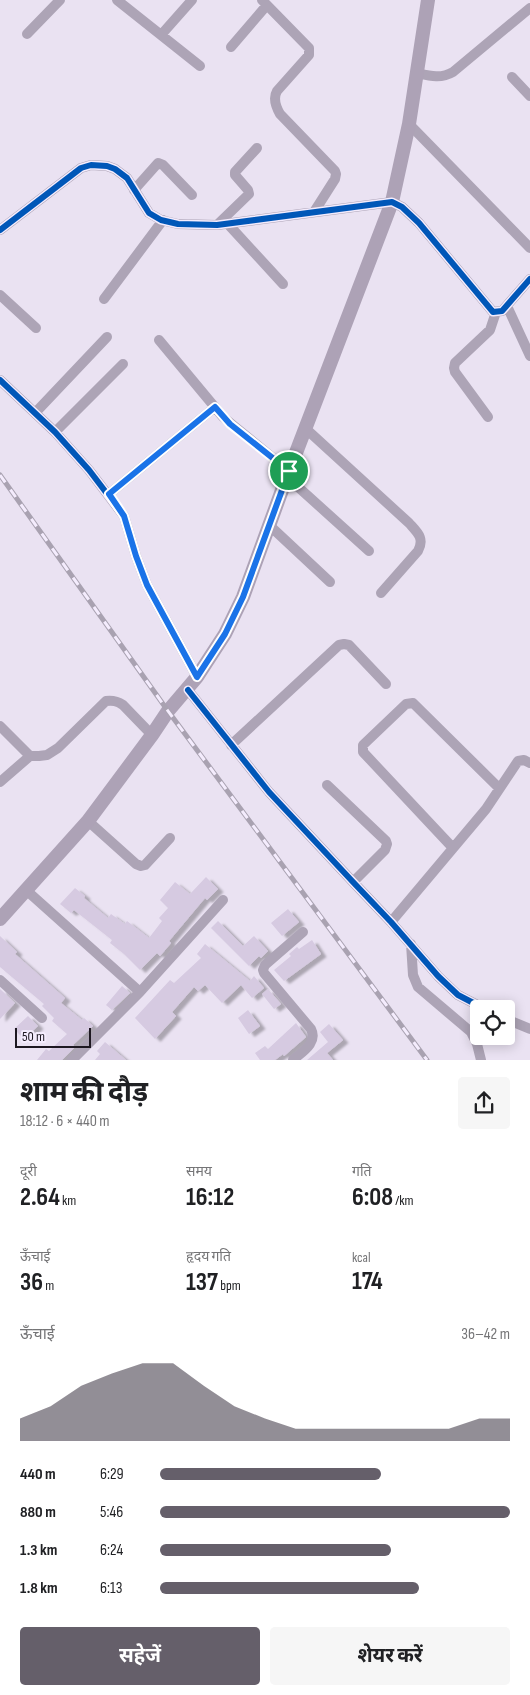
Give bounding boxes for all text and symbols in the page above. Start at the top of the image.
pin [268,450,310,492]
icon: arrive [275,457,303,485]
map controls [470,1000,515,1045]
button: locate [470,1000,515,1045]
scale bar [15,1025,91,1048]
text: 50 m [22,1028,45,1045]
text: शाम की दौड़ [20,1076,148,1109]
button: share [458,1077,510,1129]
text: 18:12 · 6 × 440 m [20,1112,110,1131]
text: दूरी [20,1163,37,1180]
text: समय [186,1163,212,1180]
text: गति [352,1163,372,1180]
text: 2.64 [20,1182,60,1213]
text: 16:12 [186,1182,234,1213]
text: 6:08 [352,1182,393,1213]
text: km [60,1192,76,1209]
text: /km [393,1192,414,1209]
text: ऊँचाई [20,1248,50,1265]
text: हृदय गति [186,1248,231,1265]
text: kcal [352,1249,371,1266]
text: 174 [352,1266,383,1297]
text: 36 [20,1267,43,1298]
text: 137 [186,1267,218,1298]
text: m [43,1277,54,1294]
text: bpm [218,1277,241,1294]
text: ऊँचाई [20,1325,55,1344]
text: 36–42 m [461,1325,510,1344]
text: 440 m [20,1465,56,1484]
text: 6:29 [100,1465,124,1484]
text: 880 m [20,1503,56,1522]
text: 5:46 [100,1503,123,1522]
text: 1.3 km [20,1541,57,1560]
text: 6:24 [100,1541,123,1560]
text: 1.8 km [20,1579,58,1598]
text: 6:13 [100,1579,122,1598]
button: सहेजें [20,1627,260,1685]
button: शेयर करें [270,1627,510,1685]

